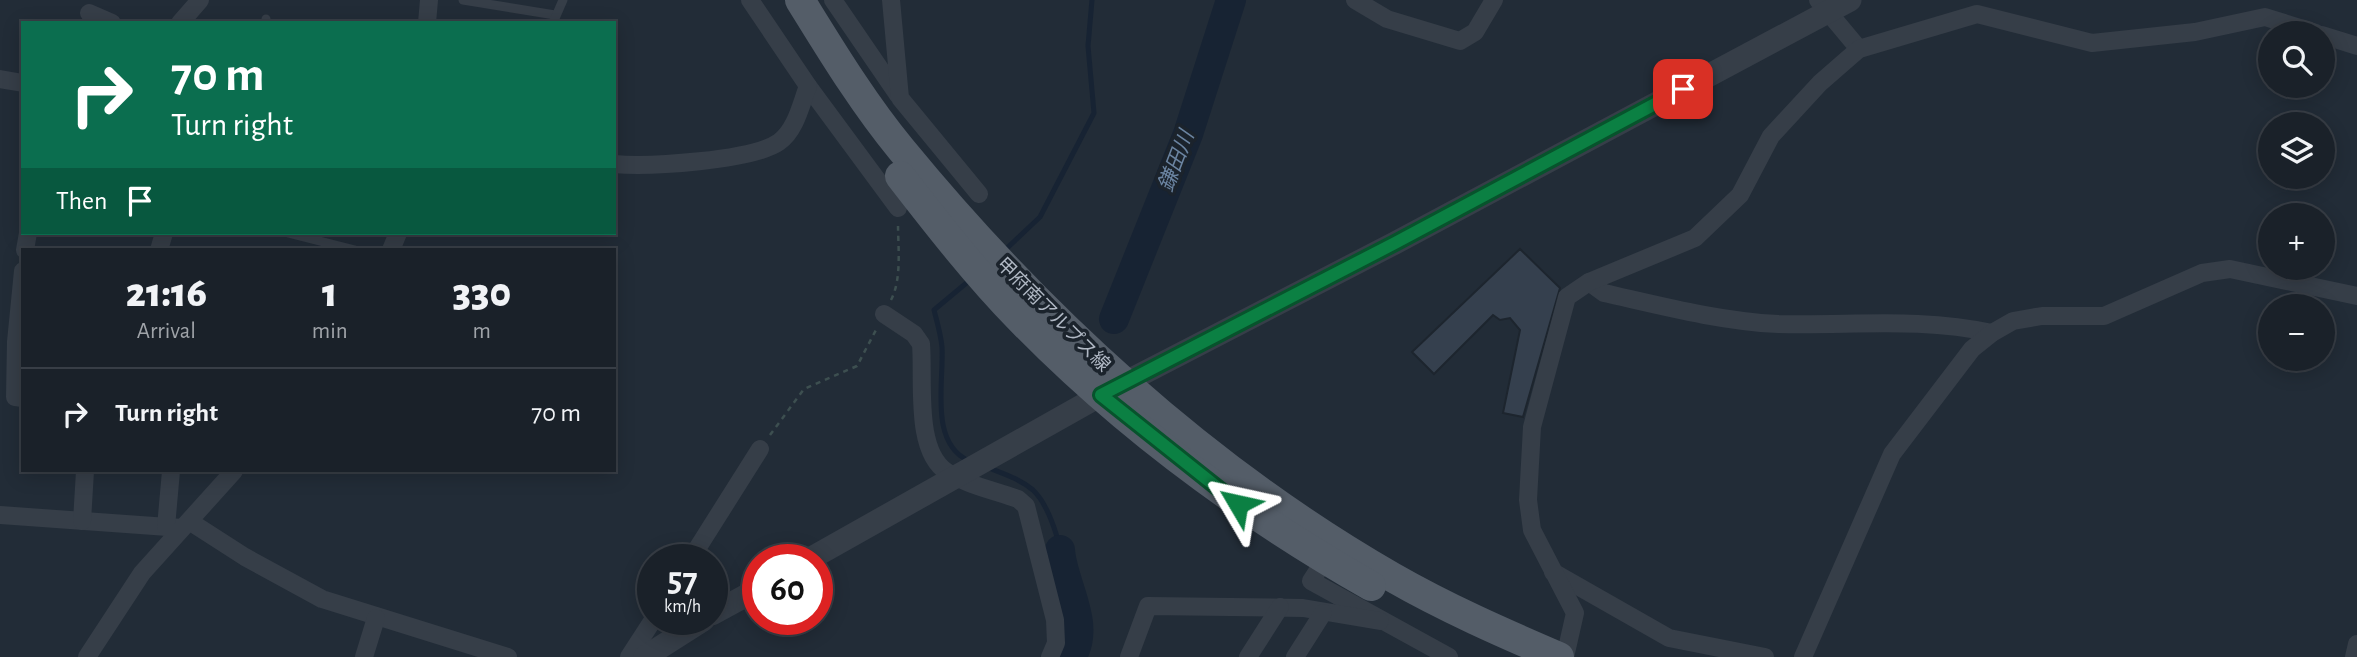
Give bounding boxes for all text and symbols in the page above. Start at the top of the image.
map controls [2258,21,2335,371]
button: search [2258,21,2335,98]
icon: right [56,49,147,140]
text: 70 m [171,51,265,100]
pin [1653,59,1713,119]
icon: arrive [1664,70,1702,108]
text: Turn right [171,109,293,141]
button: layers [2258,112,2335,189]
water label: 鎌田川 [1154,126,1198,194]
icon: arrive [121,182,159,220]
text: Then [56,188,107,214]
button: + [2258,203,2335,280]
street label: 甲府南アルプス線 [993,254,1114,375]
text: 21:16 [126,272,207,314]
text: 1 [322,272,337,314]
text: 330 [452,272,511,314]
button: − [2258,294,2335,371]
text: Arrival [137,320,196,343]
text: min [312,320,348,343]
text: m [473,320,491,343]
icon: right [56,395,94,433]
text: Turn right [115,400,218,426]
text: 70 m [531,400,581,426]
position arrow [1201,467,1275,541]
speed limit sign: 60 [742,544,833,635]
text: 57 [667,563,698,598]
text: km/h [664,598,701,616]

